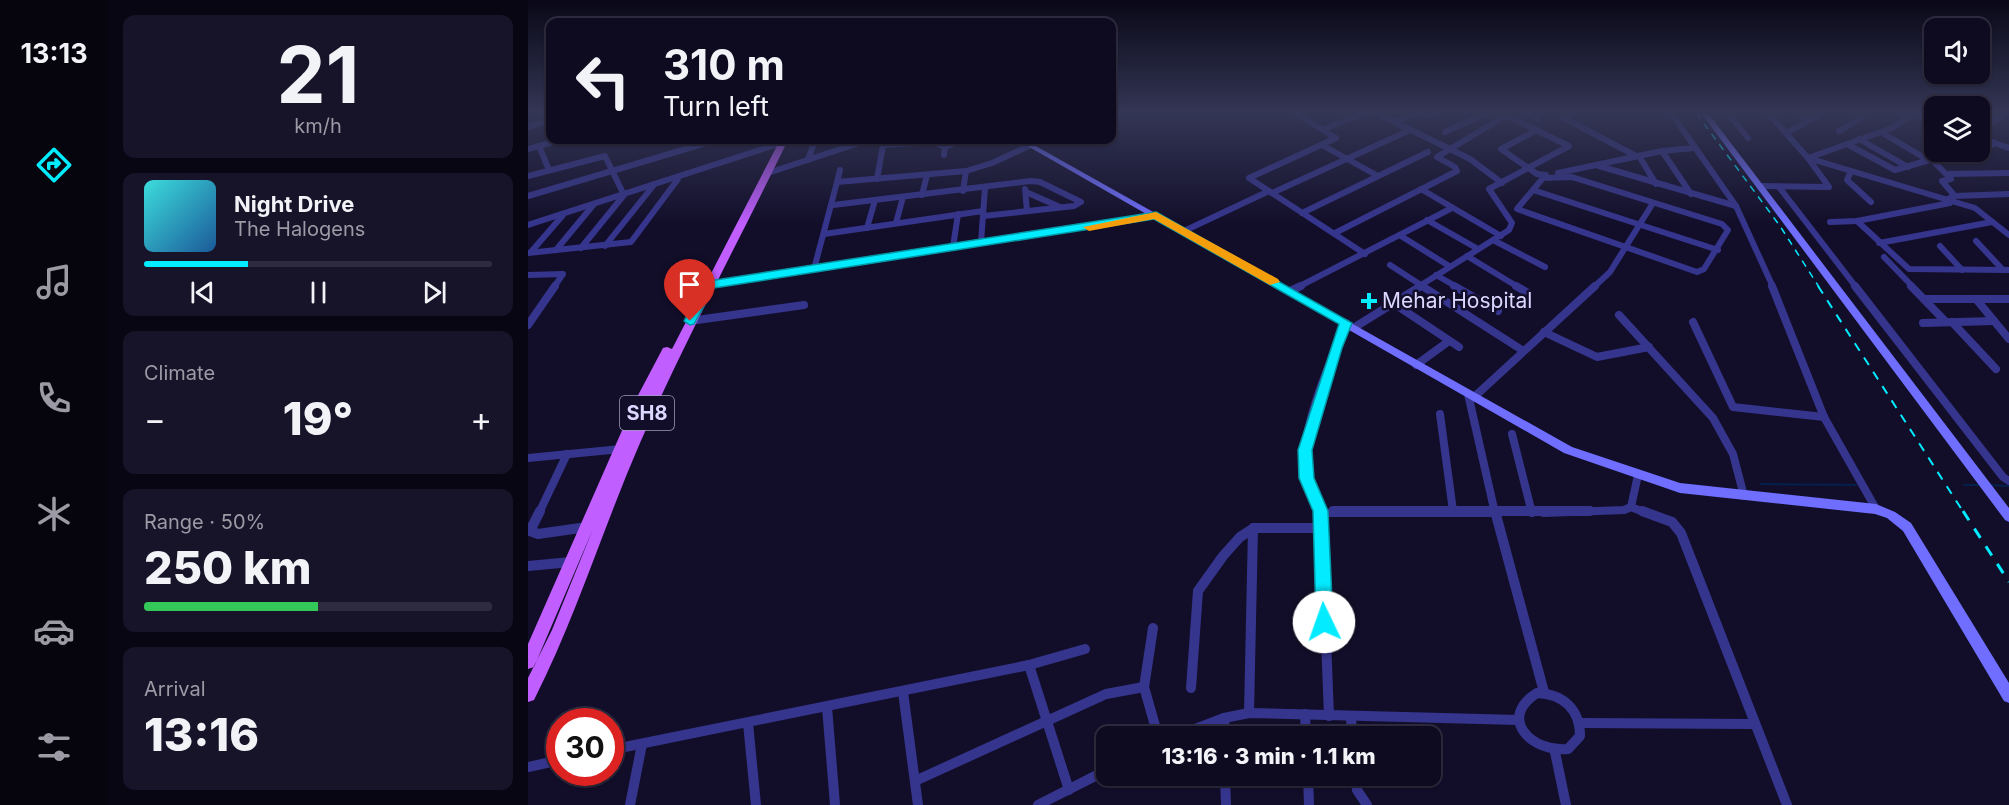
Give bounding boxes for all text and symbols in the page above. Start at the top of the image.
map controls [1924,18,1990,162]
button: sound [1924,18,1990,84]
text: 21 [277,27,359,122]
text: 13:13 [20,37,88,70]
text: 310 m [663,39,785,90]
icon: left [564,42,642,120]
text: Turn left [663,90,769,123]
button: layers [1924,96,1990,162]
text: km/h [294,114,342,138]
icon: directions [33,144,75,186]
text: Night Drive [234,191,354,217]
text: The Halogens [234,217,365,241]
pin [664,259,715,321]
icon: music [33,261,75,303]
icon: arrive [673,268,706,301]
icon: previous [186,276,219,309]
icon: pause [302,276,335,309]
icon: next [418,276,451,309]
place label: Mehar Hospital [1382,288,1532,313]
marker: Mehar Hospital [1360,292,1378,310]
text: Climate [144,361,215,385]
icon: phone [33,377,75,419]
text: 19° [283,391,353,446]
road number: SH8 [620,396,674,430]
text: − [144,399,166,439]
text: + [470,399,492,439]
icon: climate [33,493,75,535]
text: Range · 50% [144,510,265,534]
text: 250 km [144,540,311,595]
position arrow [1292,590,1356,654]
icon: car [33,610,75,652]
text: Arrival [144,677,206,701]
text: 13:16 [144,707,259,762]
speed limit sign: 30 [546,708,624,786]
icon: filters [33,726,75,768]
text: 13:16 · 3 min · 1.1 km [1161,743,1376,769]

